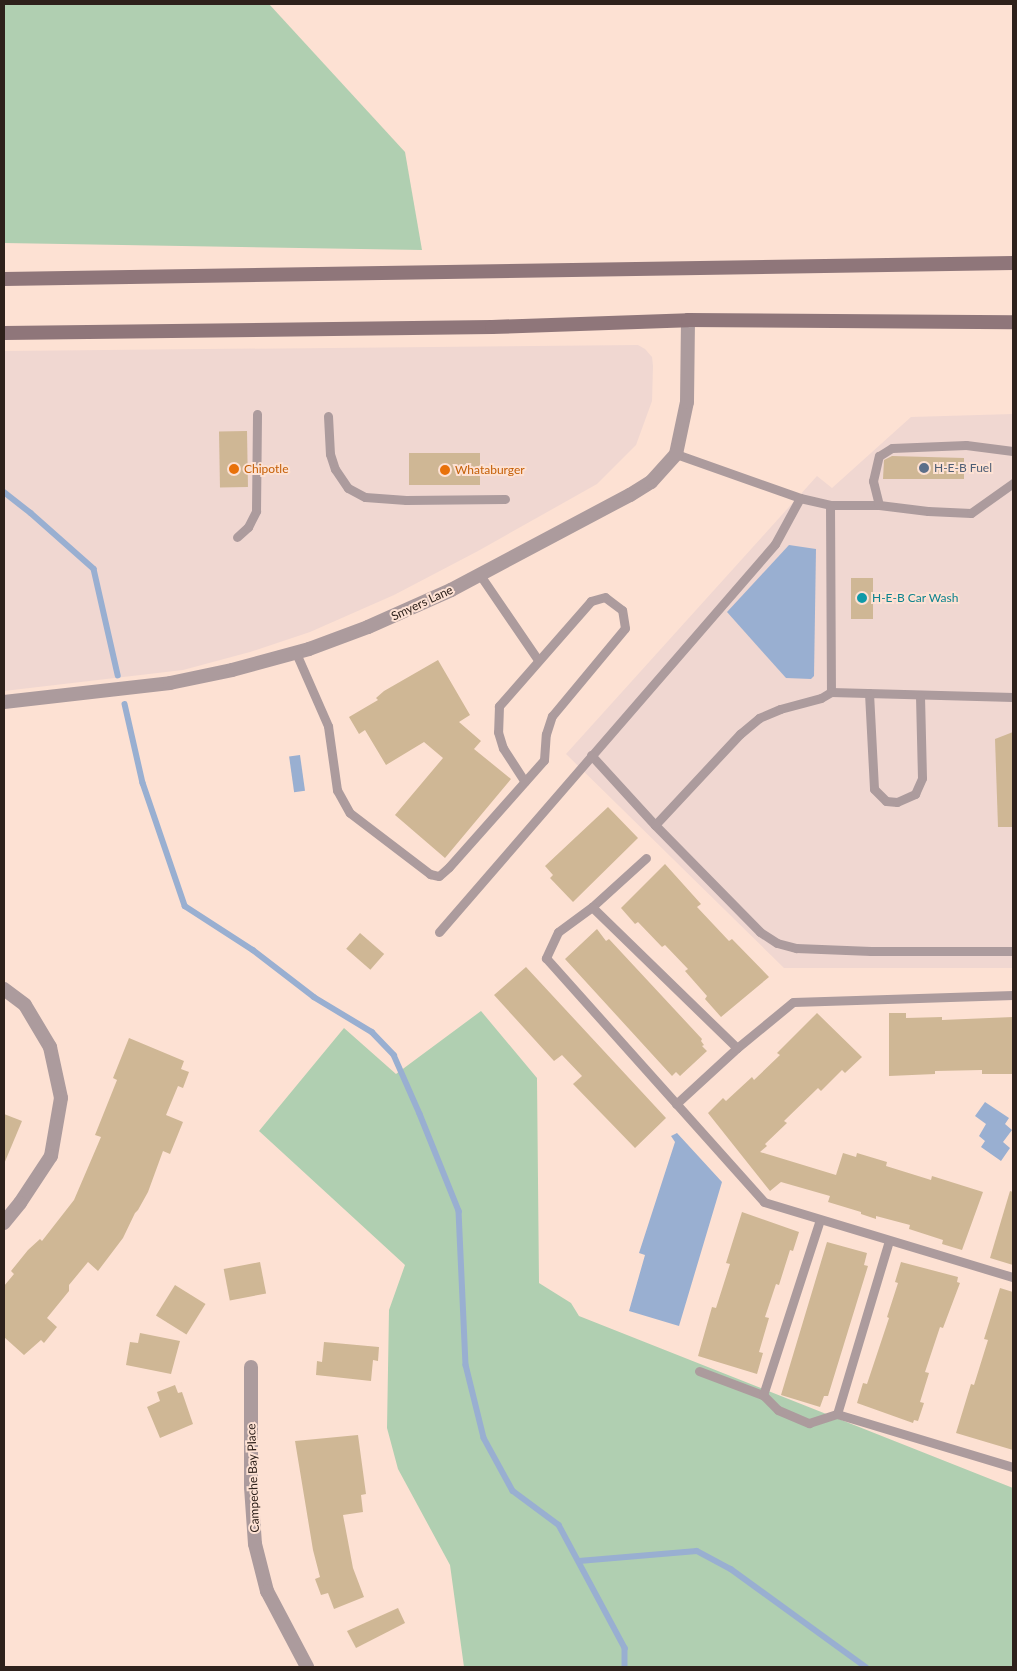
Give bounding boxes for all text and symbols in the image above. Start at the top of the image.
place label: H-E-B Fuel [934,461,992,475]
place label: Chipotle [244,462,288,476]
marker: H-E-B Fuel [918,462,930,474]
marker: Chipotle [228,463,240,475]
place label: Whataburger [455,463,525,477]
marker: Whataburger [439,464,451,476]
street label: Smyers Lane [389,582,455,624]
place label: H-E-B Car Wash [872,591,959,605]
marker: H-E-B Car Wash [856,592,868,604]
street label: Campeche Bay Place [244,1423,262,1533]

